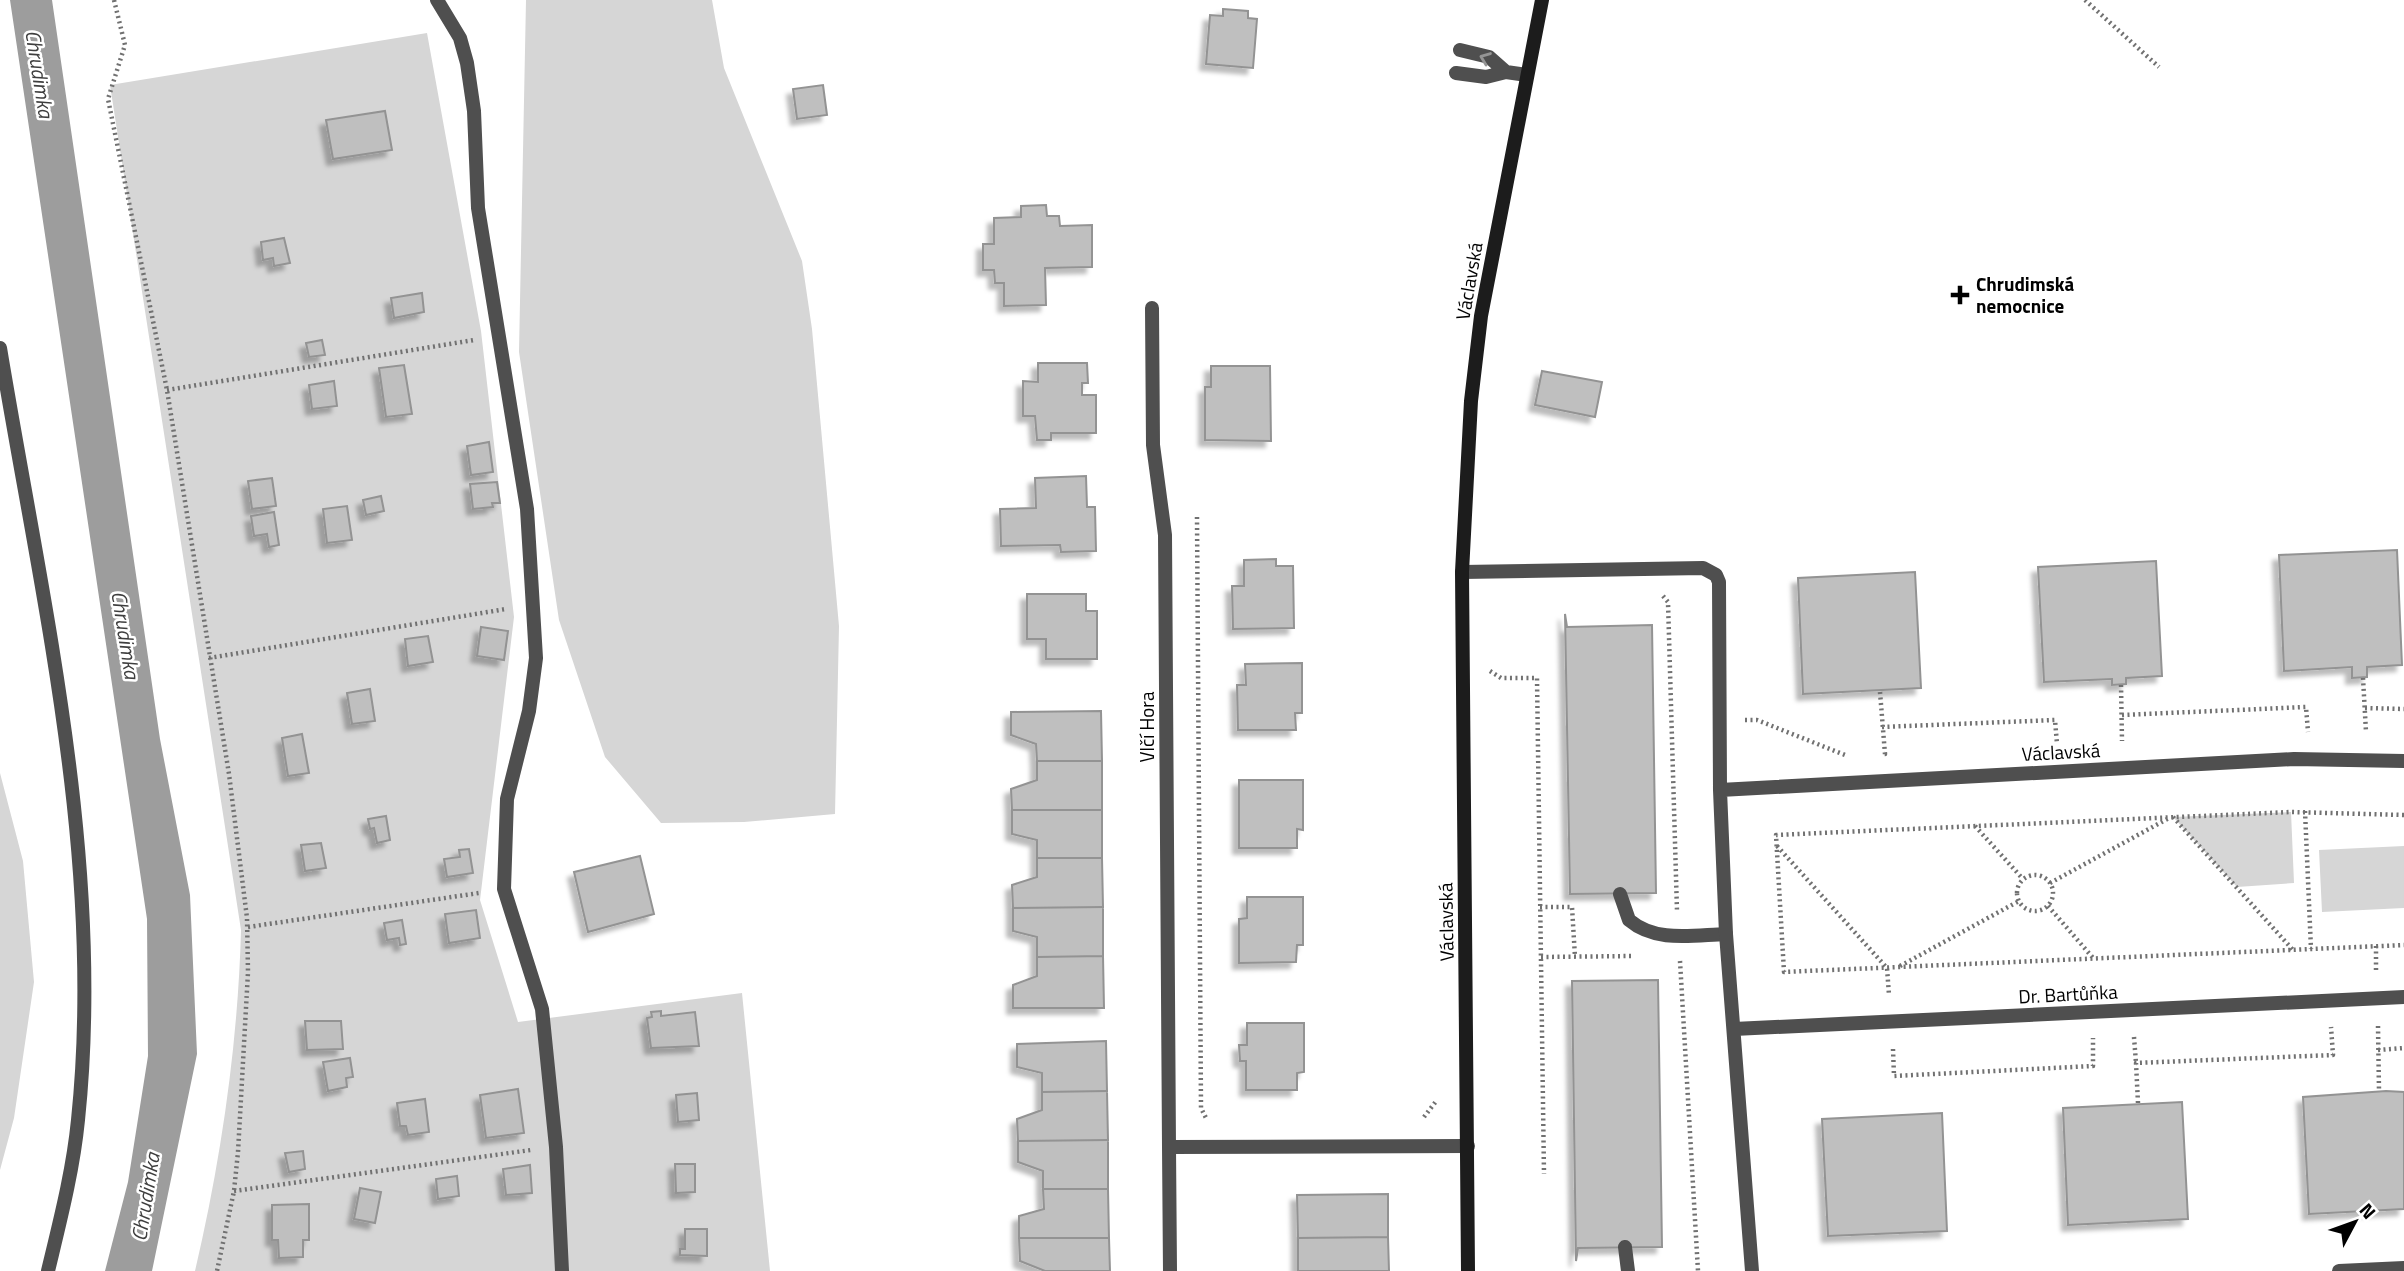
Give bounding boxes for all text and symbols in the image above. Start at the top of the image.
water label: Chrudimka [17,27,63,122]
one-way arrow [1480,52,1492,66]
street label: Václavská [1447,239,1490,322]
place label: Chrudimská nemocnice [1976,269,2074,320]
marker: Chrudimská nemocnice [1950,285,1970,305]
water label: Chrudimka [103,588,149,683]
street label: Vlčí Hora [1132,691,1161,762]
street label: Václavská [2021,735,2101,768]
street label: Václavská [1430,882,1461,962]
street label: Dr. Bartůňka [2018,976,2119,1011]
water label: Chrudimka [122,1149,168,1243]
north arrow [2320,1187,2390,1257]
text: N [2353,1196,2383,1225]

